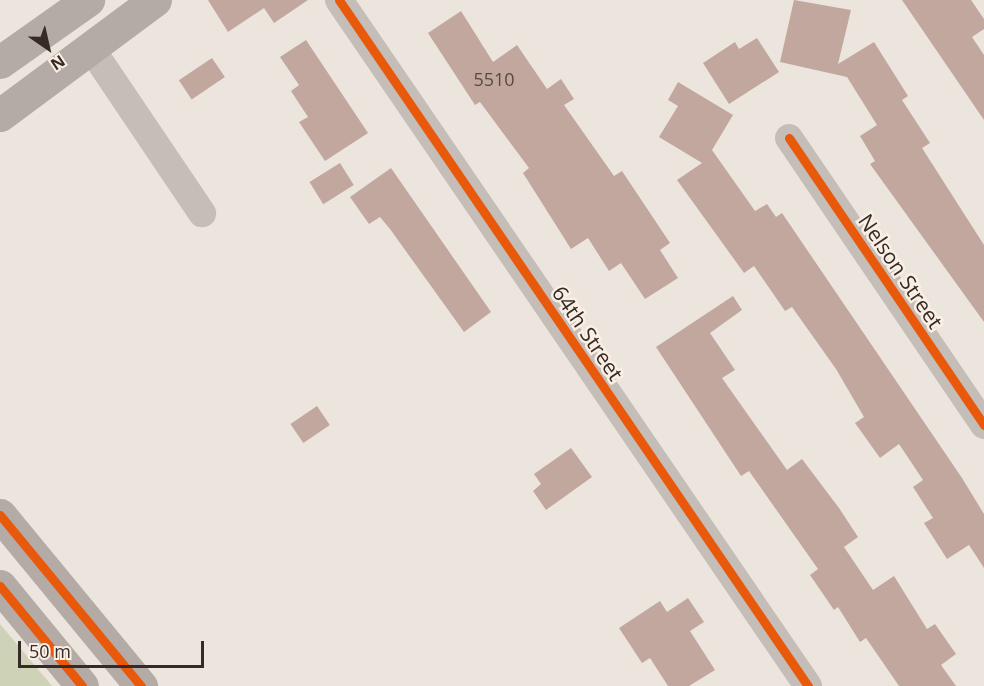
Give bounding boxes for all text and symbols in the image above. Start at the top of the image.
north arrow [18,18,78,78]
text: N [47,50,70,76]
house number: 5510 [473,68,515,90]
street label: Nelson Street [853,209,949,333]
street label: 64th Street [547,281,629,385]
scale bar [21,629,207,667]
text: 50 m [29,639,71,663]

